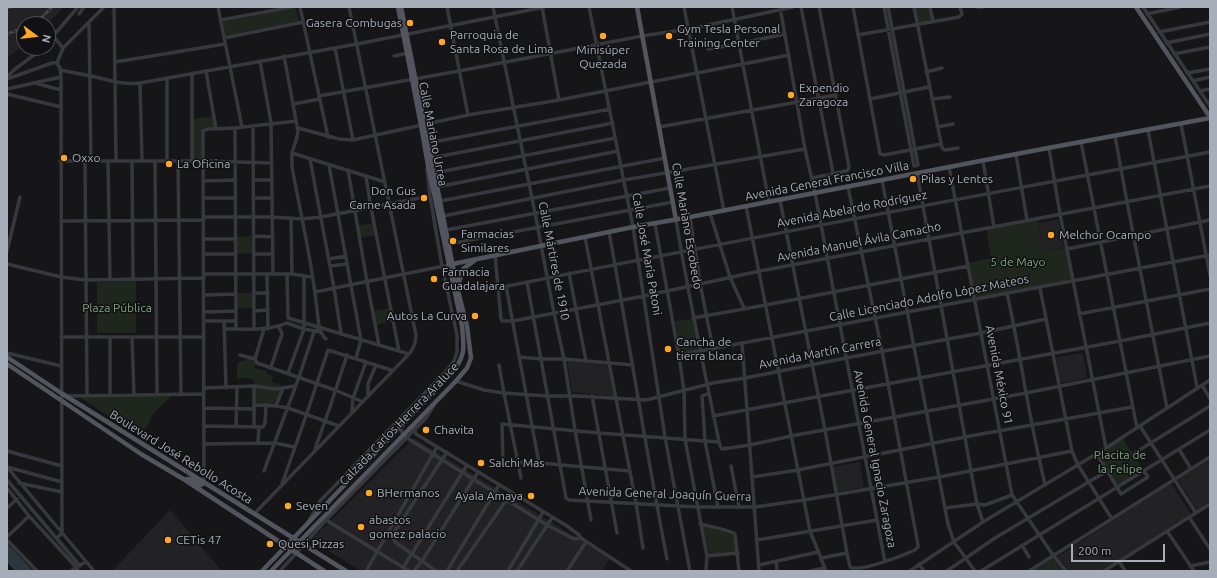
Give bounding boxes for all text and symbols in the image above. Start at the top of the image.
north arrow [16,16,56,56]
place label: Gasera Combugas [306,16,402,30]
marker: Gasera Combugas [405,18,415,28]
place label: Gym Tesla Personal Training Center [677,22,780,50]
place label: Parroquia de Santa Rosa de Lima [450,28,553,56]
marker: Minisúper Quezada [598,31,608,41]
marker: Gym Tesla Personal Training Center [664,31,674,41]
text: N [40,33,53,44]
marker: Parroquia de Santa Rosa de Lima [437,37,447,47]
place label: Minisúper Quezada [576,43,630,71]
street label: Calle Mariano Urrea [416,81,450,187]
place label: Expendio Zaragoza [799,81,849,109]
marker: Expendio Zaragoza [786,90,796,100]
place label: Oxxo [72,151,101,165]
marker: Oxxo [59,153,69,163]
place label: La Oficina [177,157,230,171]
street label: Avenida General Francisco Villa [744,158,910,204]
marker: La Oficina [164,159,174,169]
street label: Calle Mariano Escobedo [669,162,705,290]
place label: Pilas y Lentes [921,172,993,186]
marker: Pilas y Lentes [908,174,918,184]
place label: Don Gus Carne Asada [349,184,416,212]
street label: Avenida Abelardo Rodríguez [776,187,928,231]
street label: Calle José María Patoni [629,191,665,317]
marker: Don Gus Carne Asada [419,193,429,203]
street label: Calle Mártires de 1910 [535,200,573,322]
street label: Avenida Manuel Ávila Camacho [776,219,942,265]
place label: Farmacias Similares [461,227,514,255]
place label: Melchor Ocampo [1059,228,1151,242]
marker: Melchor Ocampo [1046,230,1056,240]
marker: Farmacias Similares [448,236,458,246]
park label: 5 de Mayo [990,255,1046,269]
place label: Farmacia Guadalajara [442,265,505,293]
street label: Calle Licenciado Adolfo López Mateos [828,272,1030,324]
marker: Farmacia Guadalajara [429,274,439,284]
park label: Plaza Pública [82,301,152,315]
place label: Autos La Curva [387,309,467,323]
marker: Autos La Curva [470,311,480,321]
street label: Avenida México 91 [982,324,1016,426]
street label: Avenida Martín Carrera [758,334,882,372]
place label: Cancha de tierra blanca [676,335,743,363]
marker: Cancha de tierra blanca [663,344,673,354]
street label: Calzada Carlos Herrera Araluce [336,360,462,488]
street label: Avenida General Ignacio Zaragoza [851,369,899,549]
street label: Boulevard José Rebollo Acosta [107,407,255,507]
place label: Chavita [434,423,474,437]
marker: Chavita [421,425,431,435]
park label: Placita de la Felipe [1094,448,1146,476]
place label: Salchi Mas [489,456,545,470]
marker: Salchi Mas [476,458,486,468]
street label: Avenida General Joaquín Guerra [578,484,752,504]
place label: BHermanos [377,486,440,500]
marker: BHermanos [364,488,374,498]
place label: Ayala Amaya [455,489,523,503]
marker: Ayala Amaya [526,491,536,501]
place label: Seven [296,499,328,513]
marker: Seven [283,501,293,511]
place label: abastos gomez palacio [369,513,446,541]
marker: abastos gomez palacio [356,522,366,532]
place label: CETis 47 [176,533,221,547]
marker: CETis 47 [163,535,173,545]
scale bar [1073,536,1167,562]
place label: Quesi Pizzas [278,537,344,551]
marker: Quesi Pizzas [265,539,275,549]
text: 200 m [1078,544,1111,557]

